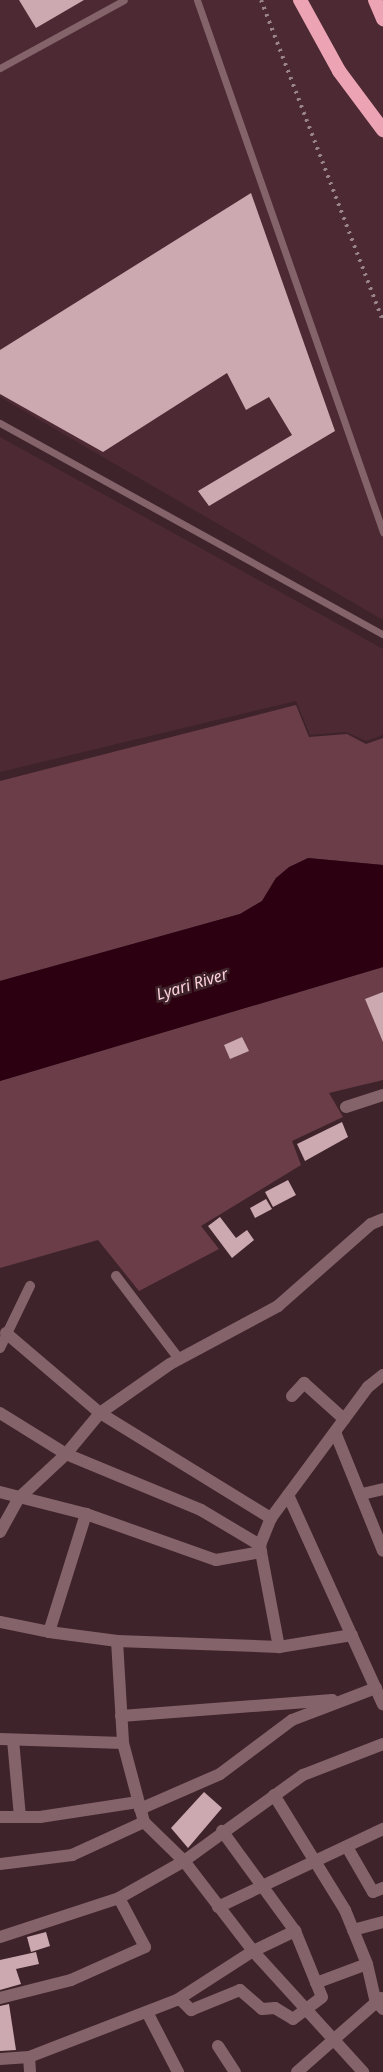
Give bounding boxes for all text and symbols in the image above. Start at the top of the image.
water label: Lyari River [154,964,230,1004]

